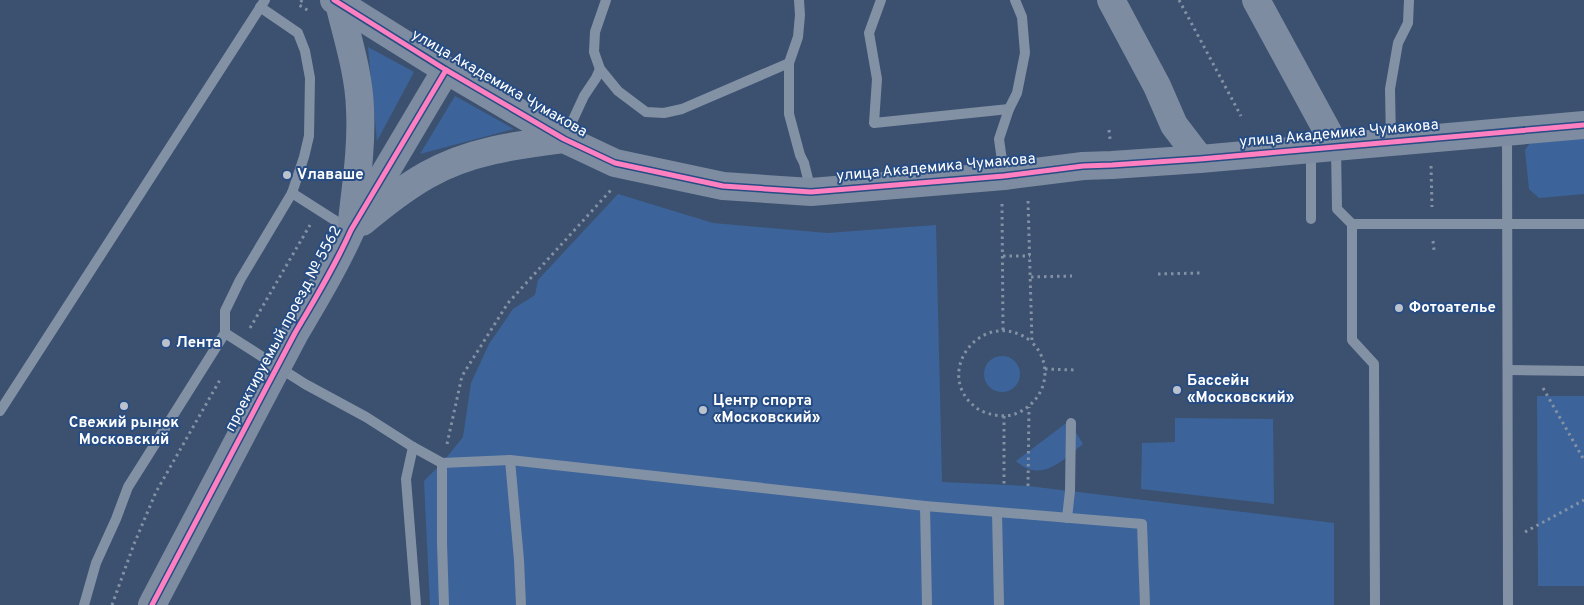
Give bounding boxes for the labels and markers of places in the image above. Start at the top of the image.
place label: Vлаваше [297,166,364,185]
marker: Vлаваше [281,169,293,181]
place label: Фотоателье [1409,299,1496,318]
marker: Фотоателье [1393,302,1405,314]
place label: Лента [176,334,221,353]
marker: Лента [160,337,172,349]
place label: Бассейн «Московский» [1187,372,1294,408]
marker: Бассейн «Московский» [1171,384,1183,396]
place label: Центр спорта «Московский» [713,392,820,428]
marker: Свежий рынок Московский [118,400,130,412]
marker: Центр спорта «Московский» [697,404,709,416]
place label: Свежий рынок Московский [69,414,179,450]

